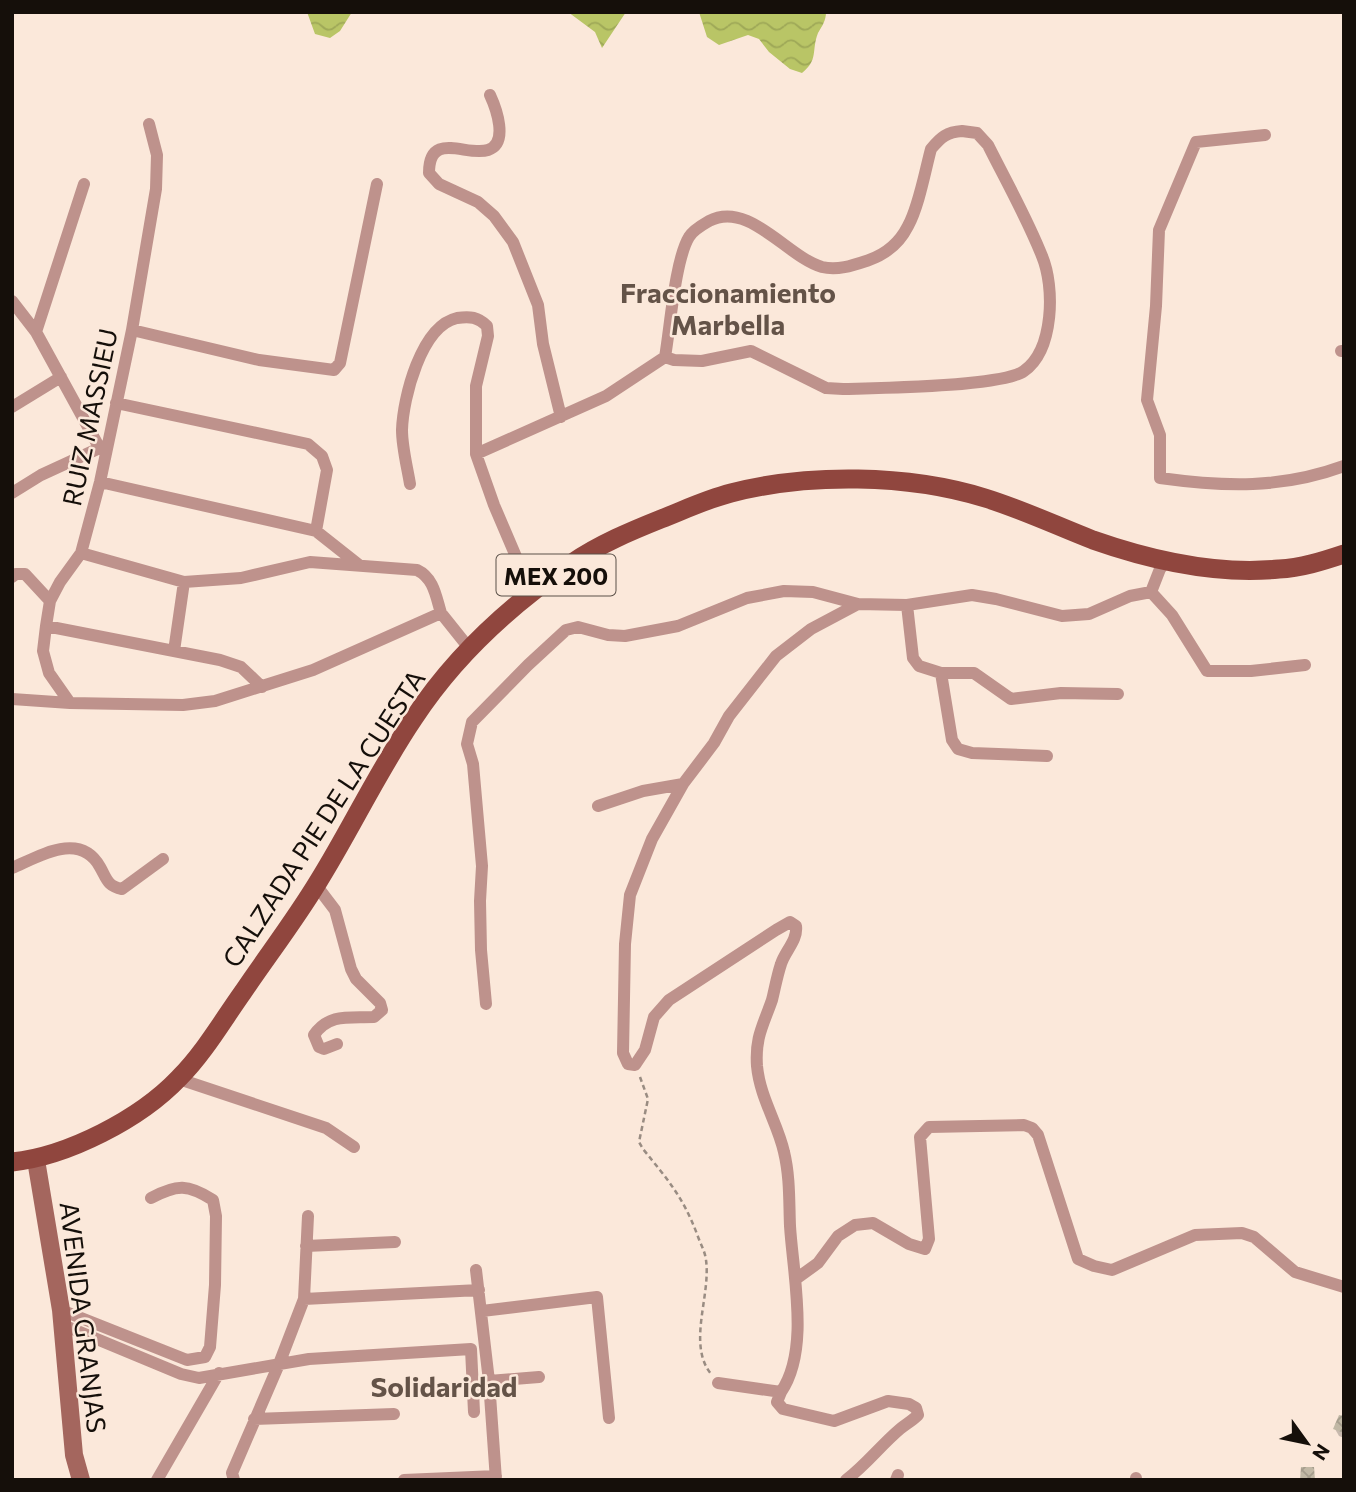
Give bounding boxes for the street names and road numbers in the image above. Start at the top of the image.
street label: RUIZ MASSIEU [55,325,123,509]
road number: MEX 200 [496,554,616,596]
street label: CALZADA PIE DE LA CUESTA [215,664,431,972]
street label: AVENIDA GRANJAS [54,1200,114,1434]

